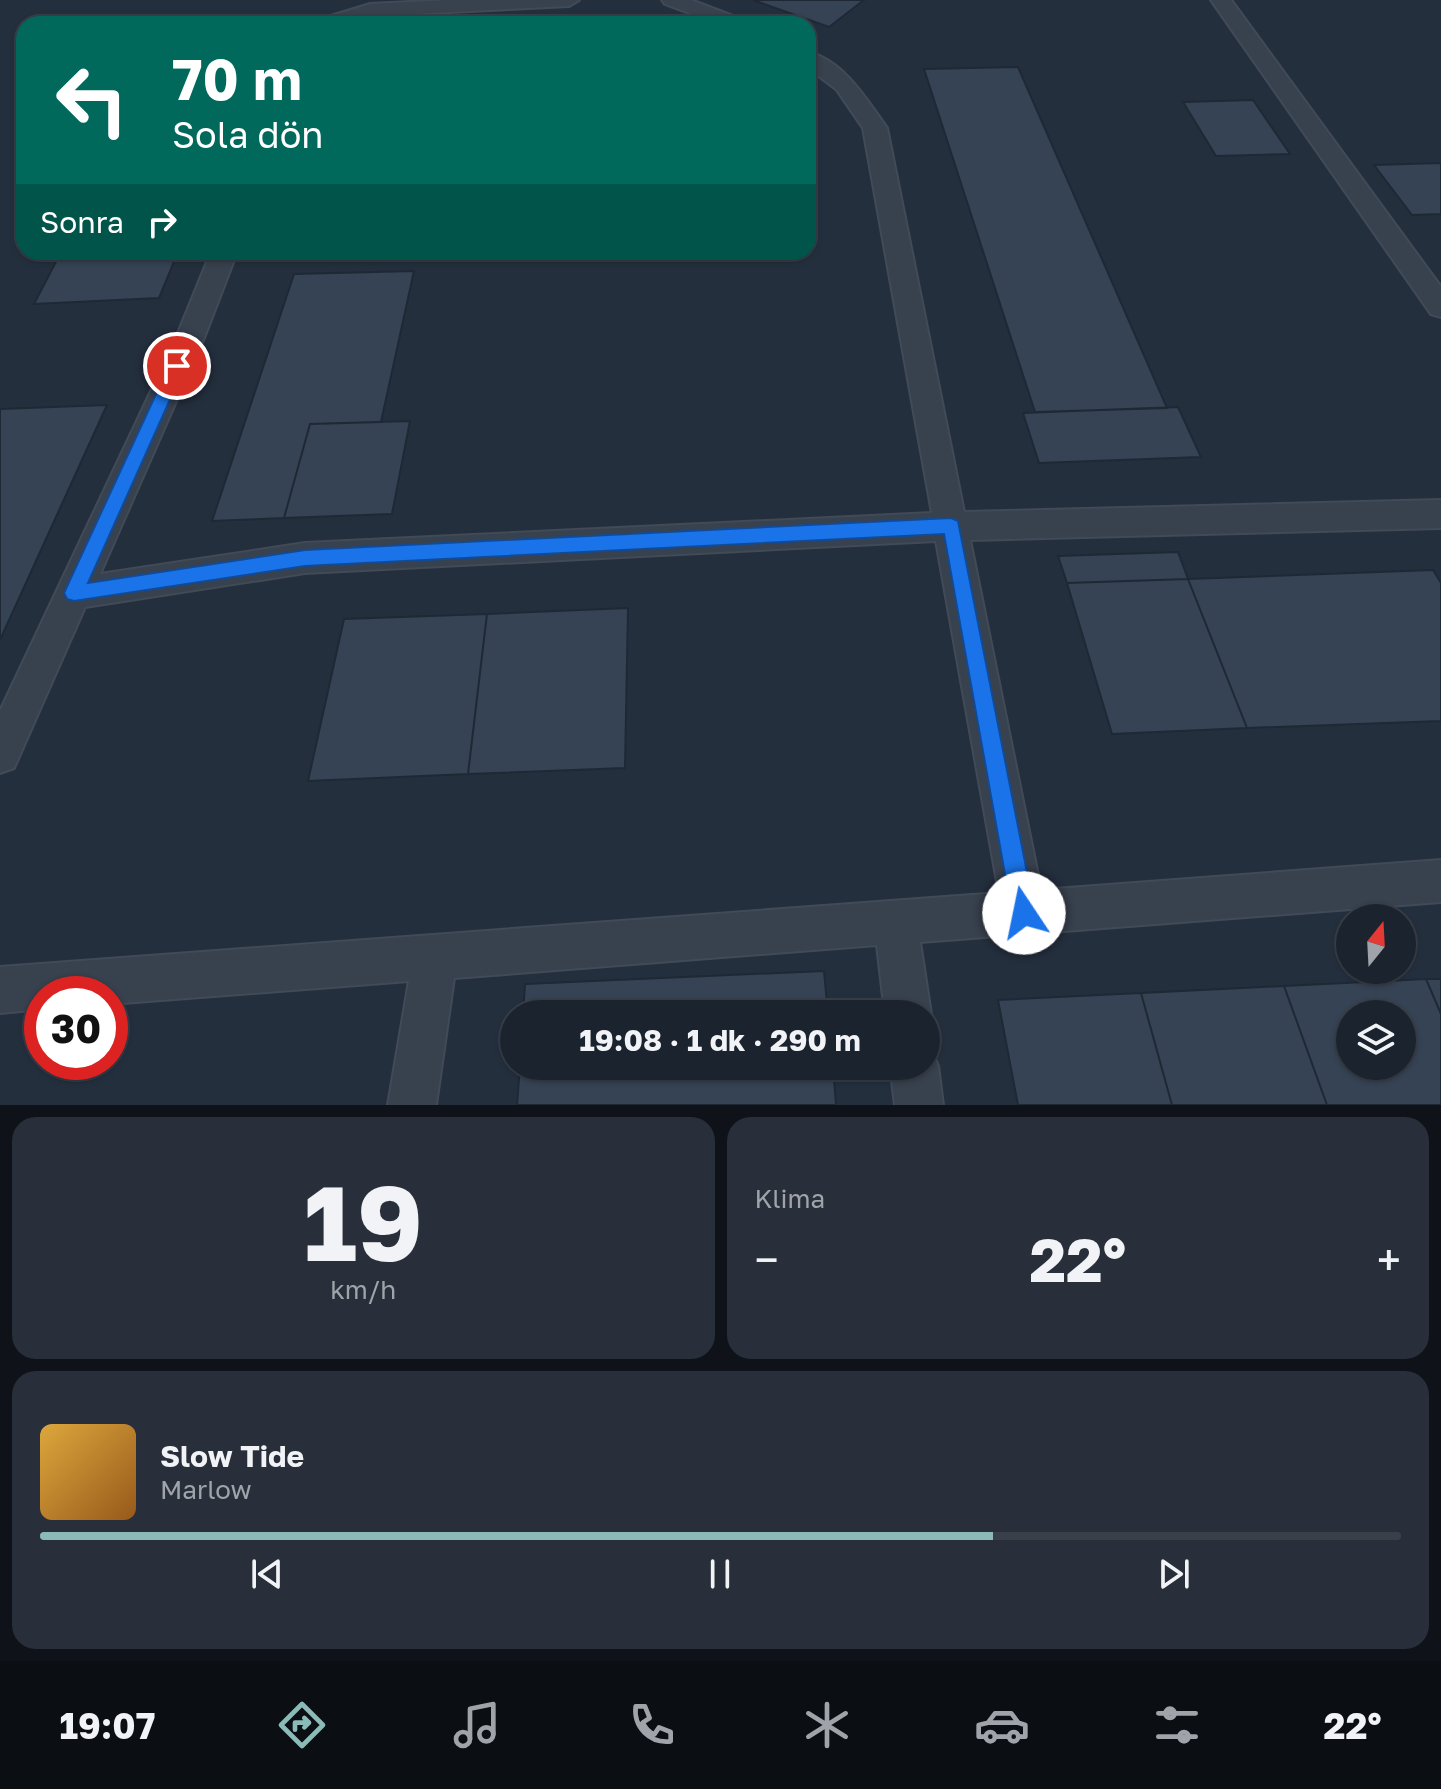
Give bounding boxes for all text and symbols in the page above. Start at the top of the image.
text: 70 m [172,45,302,112]
icon: left [40,48,144,152]
text: Sola dön [172,113,323,156]
icon: right [140,200,184,244]
text: Sonra [40,204,124,240]
pin [143,332,211,400]
icon: arrive [155,344,199,388]
position arrow [982,871,1066,955]
north arrow [1336,904,1416,984]
map controls [1336,904,1416,1080]
speed limit sign: 30 [24,976,128,1080]
button: layers [1336,1000,1416,1080]
text: 19:08 · 1 dk · 290 m [579,1022,861,1058]
text: 19 [303,1159,423,1284]
text: Klima [755,1183,825,1214]
text: 22° [1029,1223,1126,1295]
text: − [755,1233,779,1286]
text: + [1377,1233,1401,1286]
text: km/h [330,1274,396,1305]
text: Slow Tide [160,1438,304,1474]
text: Marlow [160,1474,252,1505]
icon: previous [245,1552,289,1596]
icon: pause [698,1552,742,1596]
icon: next [1152,1552,1196,1596]
icon: directions [274,1697,330,1753]
icon: music [449,1697,505,1753]
icon: phone [624,1697,680,1753]
icon: climate [799,1697,855,1753]
icon: car [974,1697,1030,1753]
icon: filters [1149,1697,1205,1753]
text: 19:07 [59,1704,155,1747]
text: 22° [1324,1704,1381,1747]

